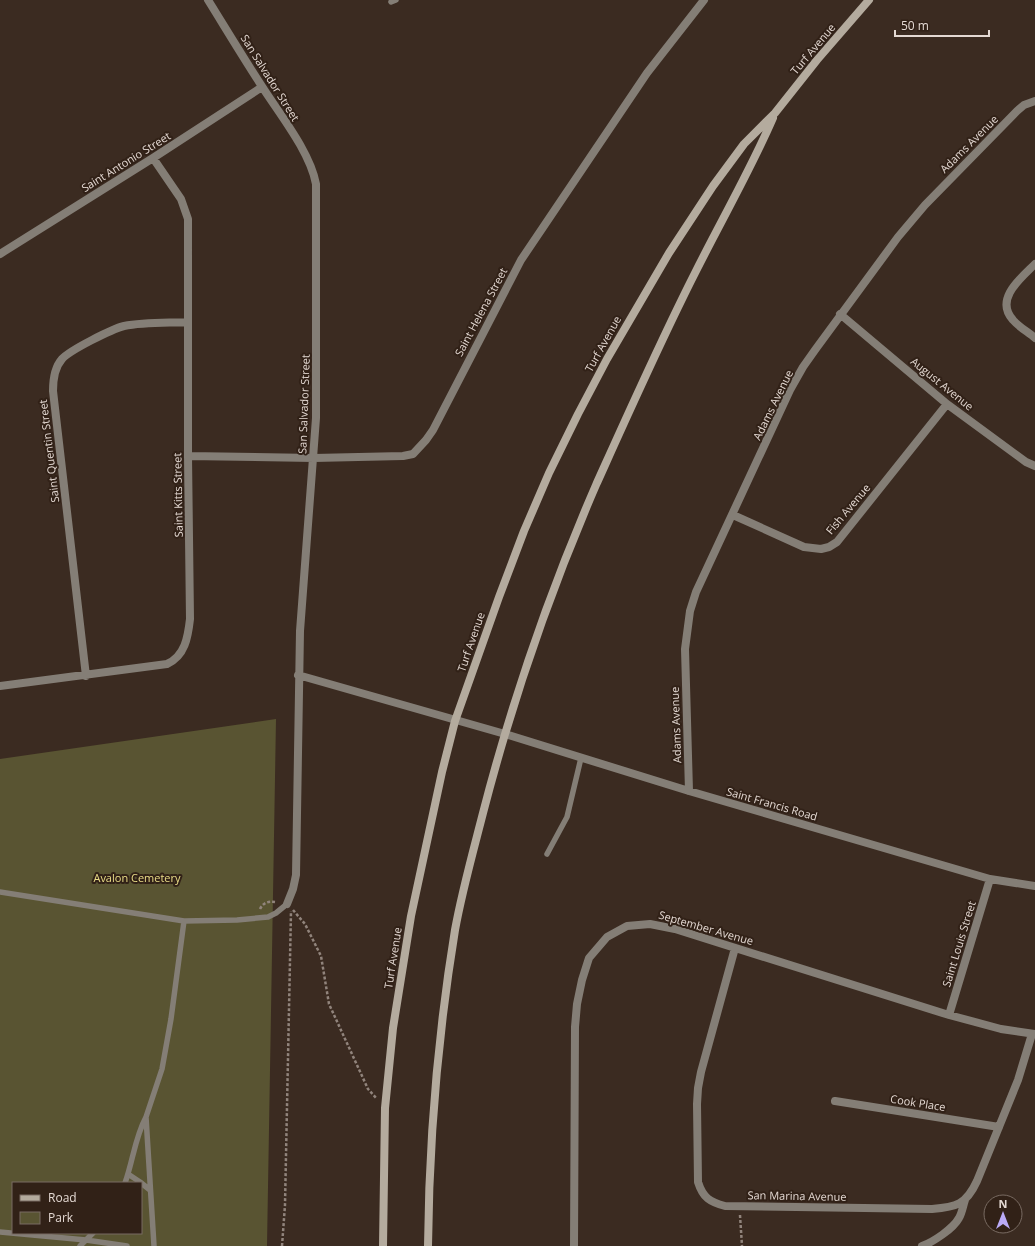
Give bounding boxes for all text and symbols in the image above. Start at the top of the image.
scale bar [895,12,989,38]
text: 50 m [901,17,929,34]
street label: Turf Avenue [787,20,838,77]
street label: San Salvador Street [238,31,303,124]
street label: Adams Avenue [936,111,1001,176]
street label: Saint Antonio Street [78,128,173,195]
street label: Saint Helena Street [451,265,510,359]
street label: Turf Avenue [581,313,624,375]
street label: San Salvador Street [294,354,313,454]
street label: August Avenue [908,354,977,414]
street label: Adams Avenue [749,367,796,442]
street label: Saint Quentin Street [35,399,62,503]
street label: Saint Kitts Street [169,452,186,537]
street label: Fish Avenue [822,480,873,537]
street label: Turf Avenue [453,610,488,674]
street label: Adams Avenue [667,687,684,763]
street label: Saint Francis Road [725,783,819,824]
park label: Avalon Cemetery [93,870,181,885]
street label: Saint Louis Street [938,899,979,989]
street label: September Avenue [657,907,755,948]
street label: Turf Avenue [380,926,405,990]
street label: Cook Place [889,1091,947,1114]
legend [12,1182,142,1234]
street label: San Marina Avenue [747,1187,847,1204]
text: Road [48,1189,77,1206]
north arrow [983,1194,1023,1234]
text: N [999,1196,1007,1211]
text: Park [48,1209,74,1226]

